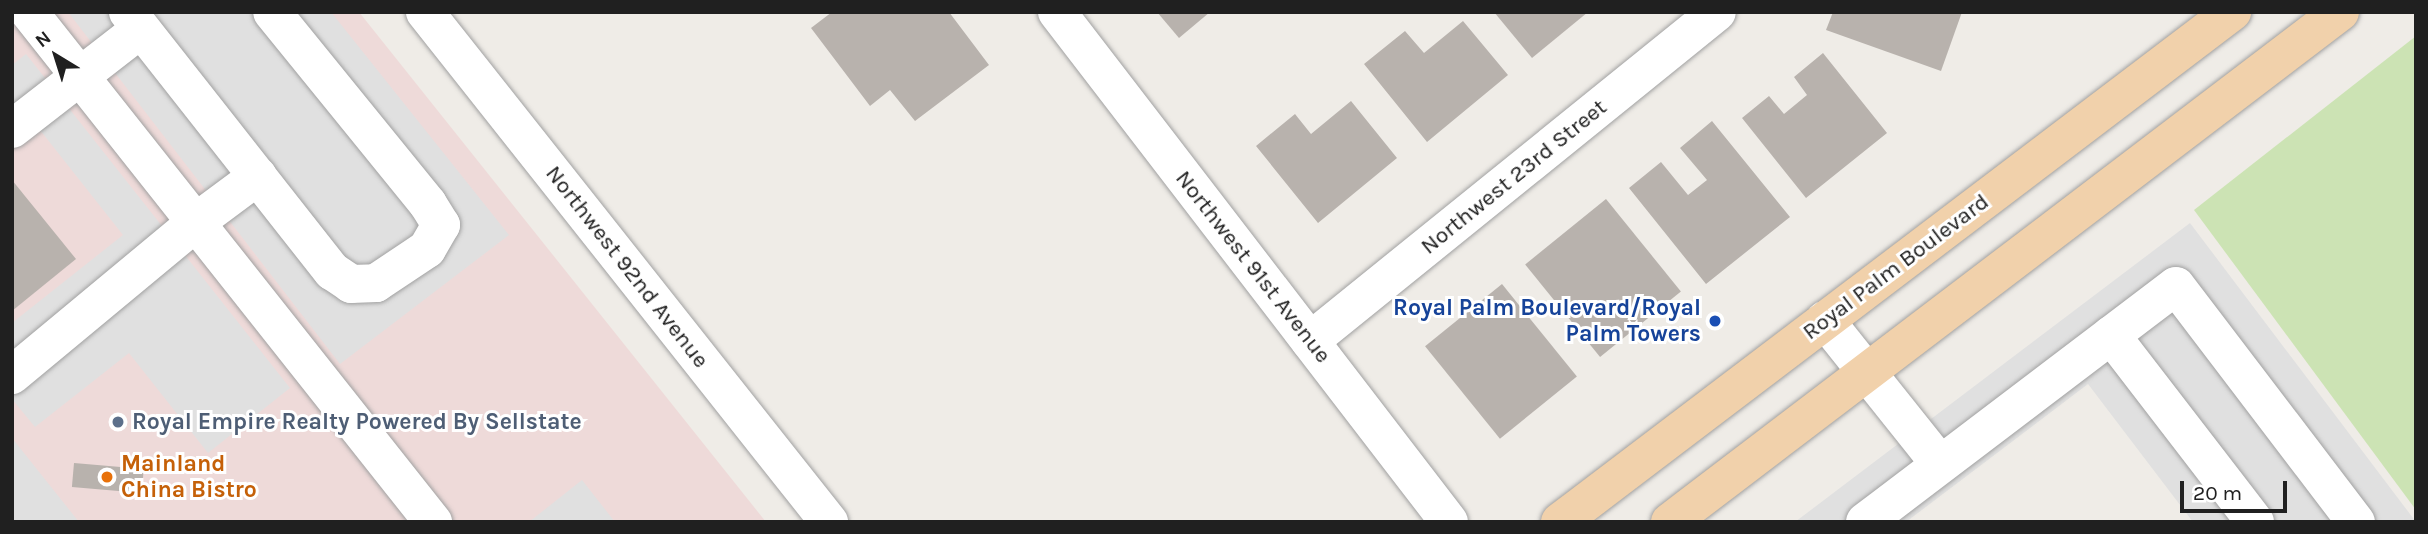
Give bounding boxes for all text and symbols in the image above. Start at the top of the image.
north arrow [21,21,91,91]
text: N [31,27,55,52]
street label: Northwest 23rd Street [1415,94,1613,260]
street label: Northwest 92nd Avenue [539,160,715,374]
street label: Northwest 91st Avenue [1169,165,1337,369]
street label: Royal Palm Boulevard [1797,188,1995,346]
place label: Royal Palm Boulevard/Royal Palm Towers [1393,294,1701,348]
marker: Royal Palm Boulevard/Royal Palm Towers [1707,313,1723,329]
place label: Royal Empire Realty Powered By Sellstate [132,408,582,436]
marker: Royal Empire Realty Powered By Sellstate [110,414,126,430]
place label: Mainland China Bistro [121,450,257,504]
scale bar [2183,468,2290,512]
marker: Mainland China Bistro [99,469,115,485]
text: 20 m [2193,481,2242,505]

